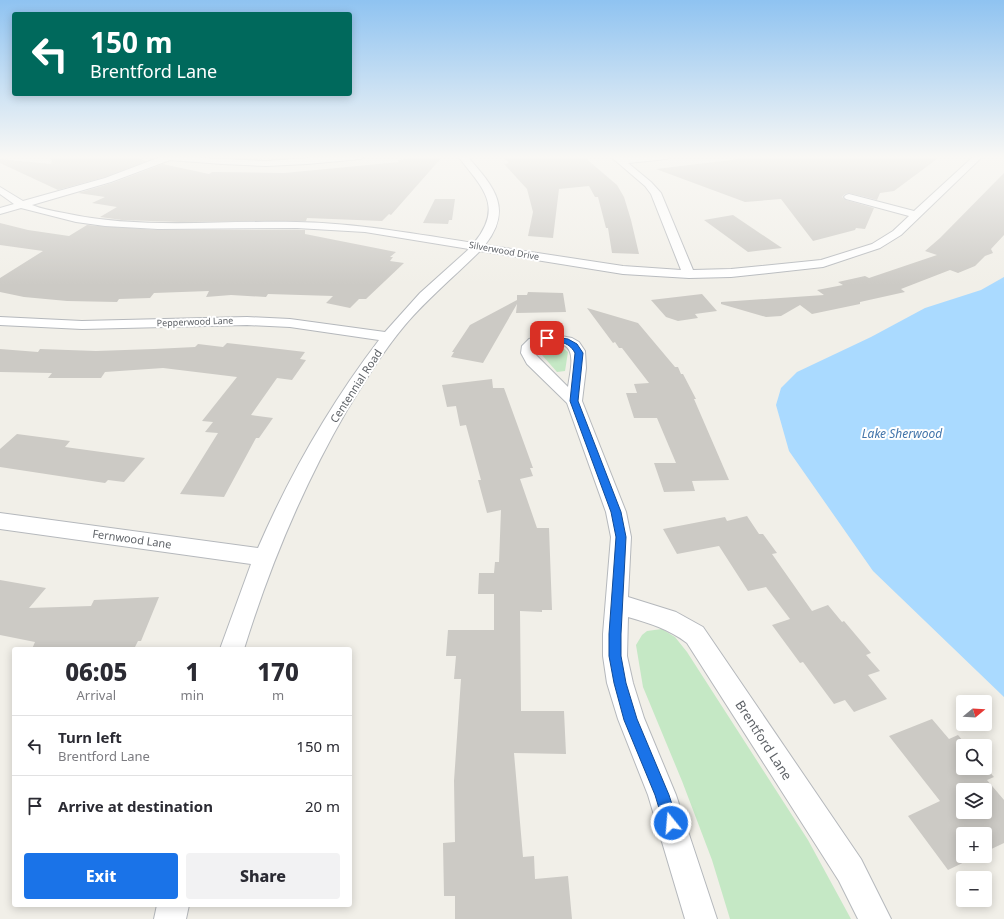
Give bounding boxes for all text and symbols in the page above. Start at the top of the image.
text: 150 m [90,23,173,61]
icon: left [24,28,76,80]
text: Brentford Lane [90,59,217,83]
street label: Silverwood Drive [468,238,540,263]
street label: Pepperwood Lane [156,314,234,329]
pin [530,321,564,355]
icon: arrive [536,327,558,349]
street label: Centennial Road [326,346,385,425]
water label: Lake Sherwood [862,425,943,442]
street label: Fernwood Lane [92,526,173,551]
text: 06:05 [65,655,127,688]
text: 1 [185,655,199,688]
text: 170 [257,655,299,688]
text: Arrival [76,686,116,704]
text: min [181,686,204,704]
text: m [272,686,284,704]
north arrow [956,695,992,731]
map controls [956,695,992,907]
street label: Brentford Lane [731,697,797,783]
text: Turn left [58,727,122,747]
icon: left [24,735,46,757]
text: 150 m [296,736,340,756]
button: search [956,739,992,775]
text: Brentford Lane [58,747,150,765]
button: layers [956,783,992,819]
icon: arrive [24,795,46,817]
text: Arrive at destination [58,796,213,816]
text: 20 m [305,796,340,816]
position arrow [650,802,692,844]
button: + [956,827,992,863]
button: Exit [24,853,178,899]
button: Share [186,853,340,899]
button: − [956,871,992,907]

